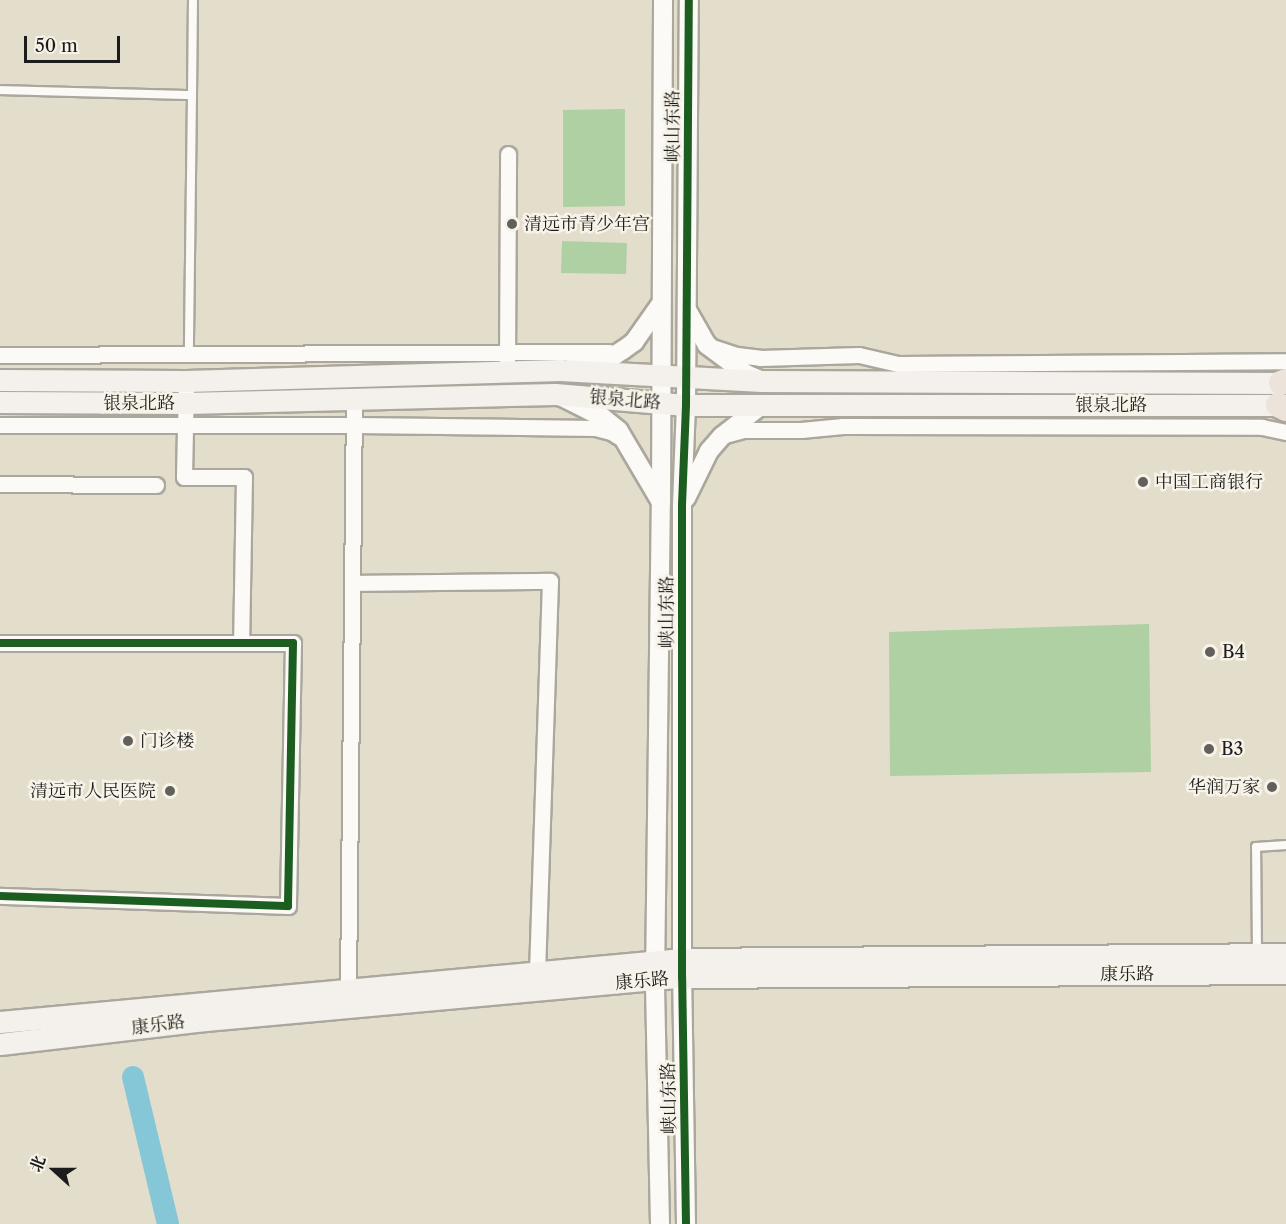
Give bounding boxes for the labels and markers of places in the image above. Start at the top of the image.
place label: 清远市青少年宫 [524,213,650,235]
marker: 清远市青少年宫 [505,217,519,231]
place label: 中国工商银行 [1155,471,1263,493]
marker: 中国工商银行 [1136,475,1150,489]
place label: B4 [1222,641,1245,663]
marker: B4 [1203,645,1217,659]
place label: 门诊楼 [140,730,194,752]
marker: 门诊楼 [121,734,135,748]
place label: B3 [1221,738,1243,760]
marker: B3 [1202,742,1216,756]
place label: 华润万家 [1188,776,1260,798]
place label: 清远市人民医院 [30,780,156,802]
marker: 华润万家 [1265,780,1279,794]
marker: 清远市人民医院 [161,782,179,800]

